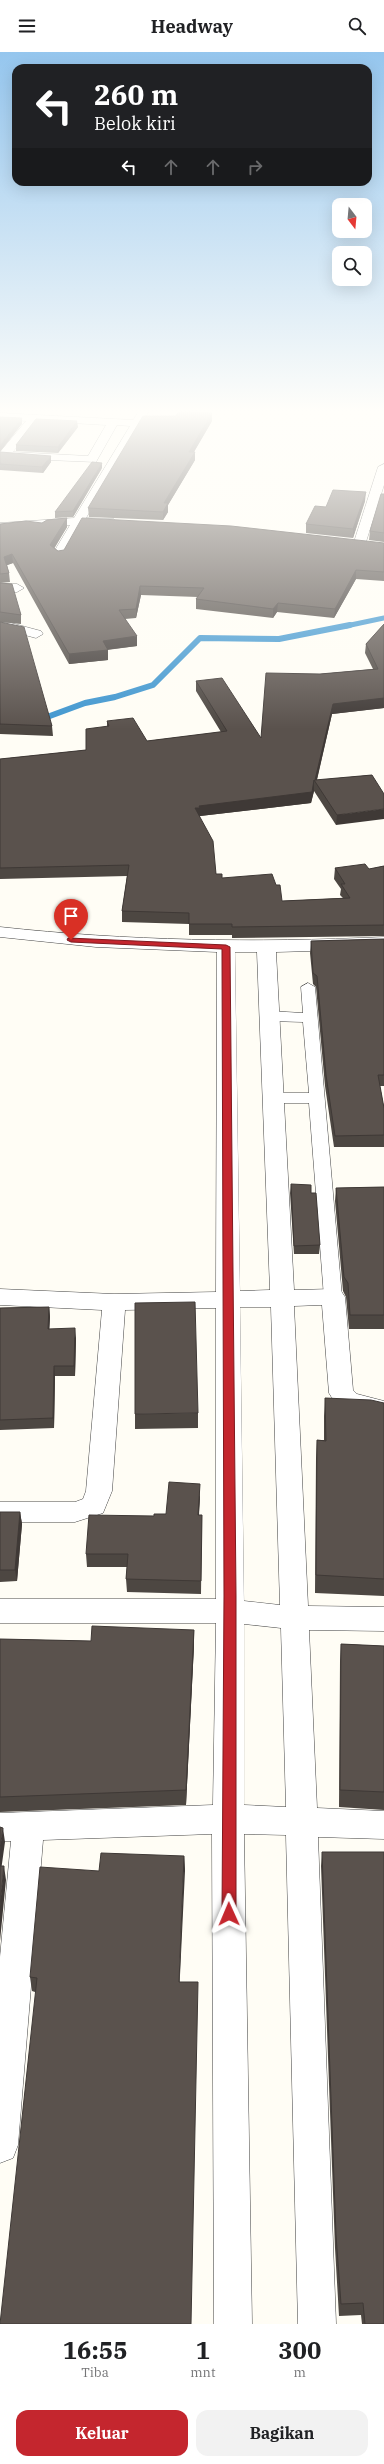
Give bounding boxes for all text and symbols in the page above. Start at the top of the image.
icon: menu [16,15,38,37]
text: Headway [151,15,233,38]
icon: search [346,15,368,37]
text: 260 m [94,76,178,113]
icon: left [28,80,80,132]
text: Belok kiri [94,112,176,135]
icon: left [118,156,140,178]
icon: ahead [160,156,182,178]
icon: ahead [202,156,224,178]
icon: right [244,156,266,178]
north arrow [332,198,372,238]
map controls [332,198,372,286]
button: search [332,246,372,286]
pin [54,899,88,940]
icon: arrive [60,905,82,927]
position arrow [208,1893,250,1935]
text: 16:55 [63,2334,128,2366]
text: 1 [196,2334,210,2366]
text: 300 [278,2334,321,2366]
text: Tiba [81,2364,109,2381]
text: mnt [190,2364,215,2381]
text: m [294,2364,306,2381]
button: Keluar [16,2410,188,2456]
button: Bagikan [196,2410,368,2456]

